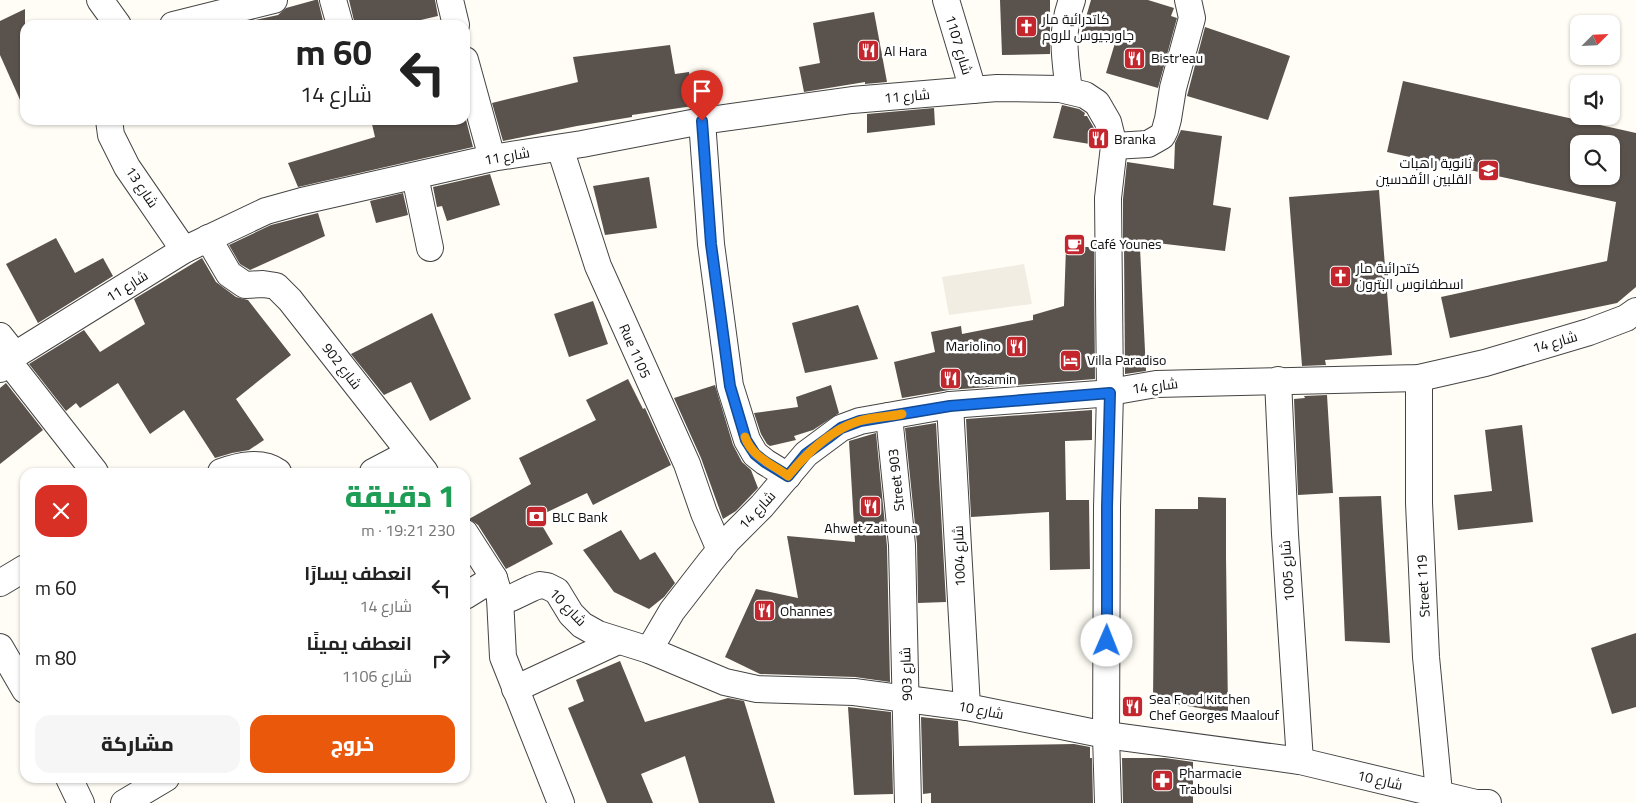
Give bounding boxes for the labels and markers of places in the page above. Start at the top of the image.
place label: كاتدرائية مار جاورجيوس للروم [1041,6,1134,48]
church icon: كاتدرائية مار جاورجيوس للروم [1014,15,1038,39]
place label: Al Hara [884,38,927,64]
restaurant icon: Al Hara [856,39,880,63]
place label: Bistr'eau [1151,45,1203,71]
restaurant icon: Bistr'eau [1123,46,1147,70]
pin [681,70,723,121]
place label: Branka [1114,126,1156,152]
restaurant icon: Branka [1086,127,1110,151]
place label: ثانوية راهبات القلبين الأقدسين [1376,150,1472,192]
school or university icon: ثانوية راهبات القلبين الأقدسين [1476,159,1500,183]
place label: Café Younes [1090,231,1162,257]
cafe icon: Café Younes [1062,232,1086,256]
place label: كتدرائية مار اسطفانوس البترون [1355,255,1464,297]
church icon: كتدرائية مار اسطفانوس البترون [1328,264,1352,288]
place label: Mariolino [946,333,1001,359]
restaurant icon: Mariolino [1005,334,1029,358]
place label: Villa Paradiso [1087,347,1166,373]
hotel icon: Villa Paradiso [1059,348,1083,372]
place label: Yasamin [967,366,1017,392]
restaurant icon: Yasamin [939,367,963,391]
restaurant icon: Ahwet Zaitouna [859,494,883,518]
place label: BLC Bank [552,504,608,530]
bank icon: BLC Bank [524,505,548,529]
place label: Ahwet Zaitouna [824,515,918,541]
place label: Ohannes [780,598,832,624]
restaurant icon: Ohannes [752,599,776,623]
place label: Sea Food Kitchen Chef Georges Maalouf [1149,686,1280,728]
restaurant icon: Sea Food Kitchen Chef Georges Maalouf [1121,695,1145,719]
place label: Pharmacie Traboulsi [1179,760,1242,802]
pharmacy icon: Pharmacie Traboulsi [1151,769,1175,793]

